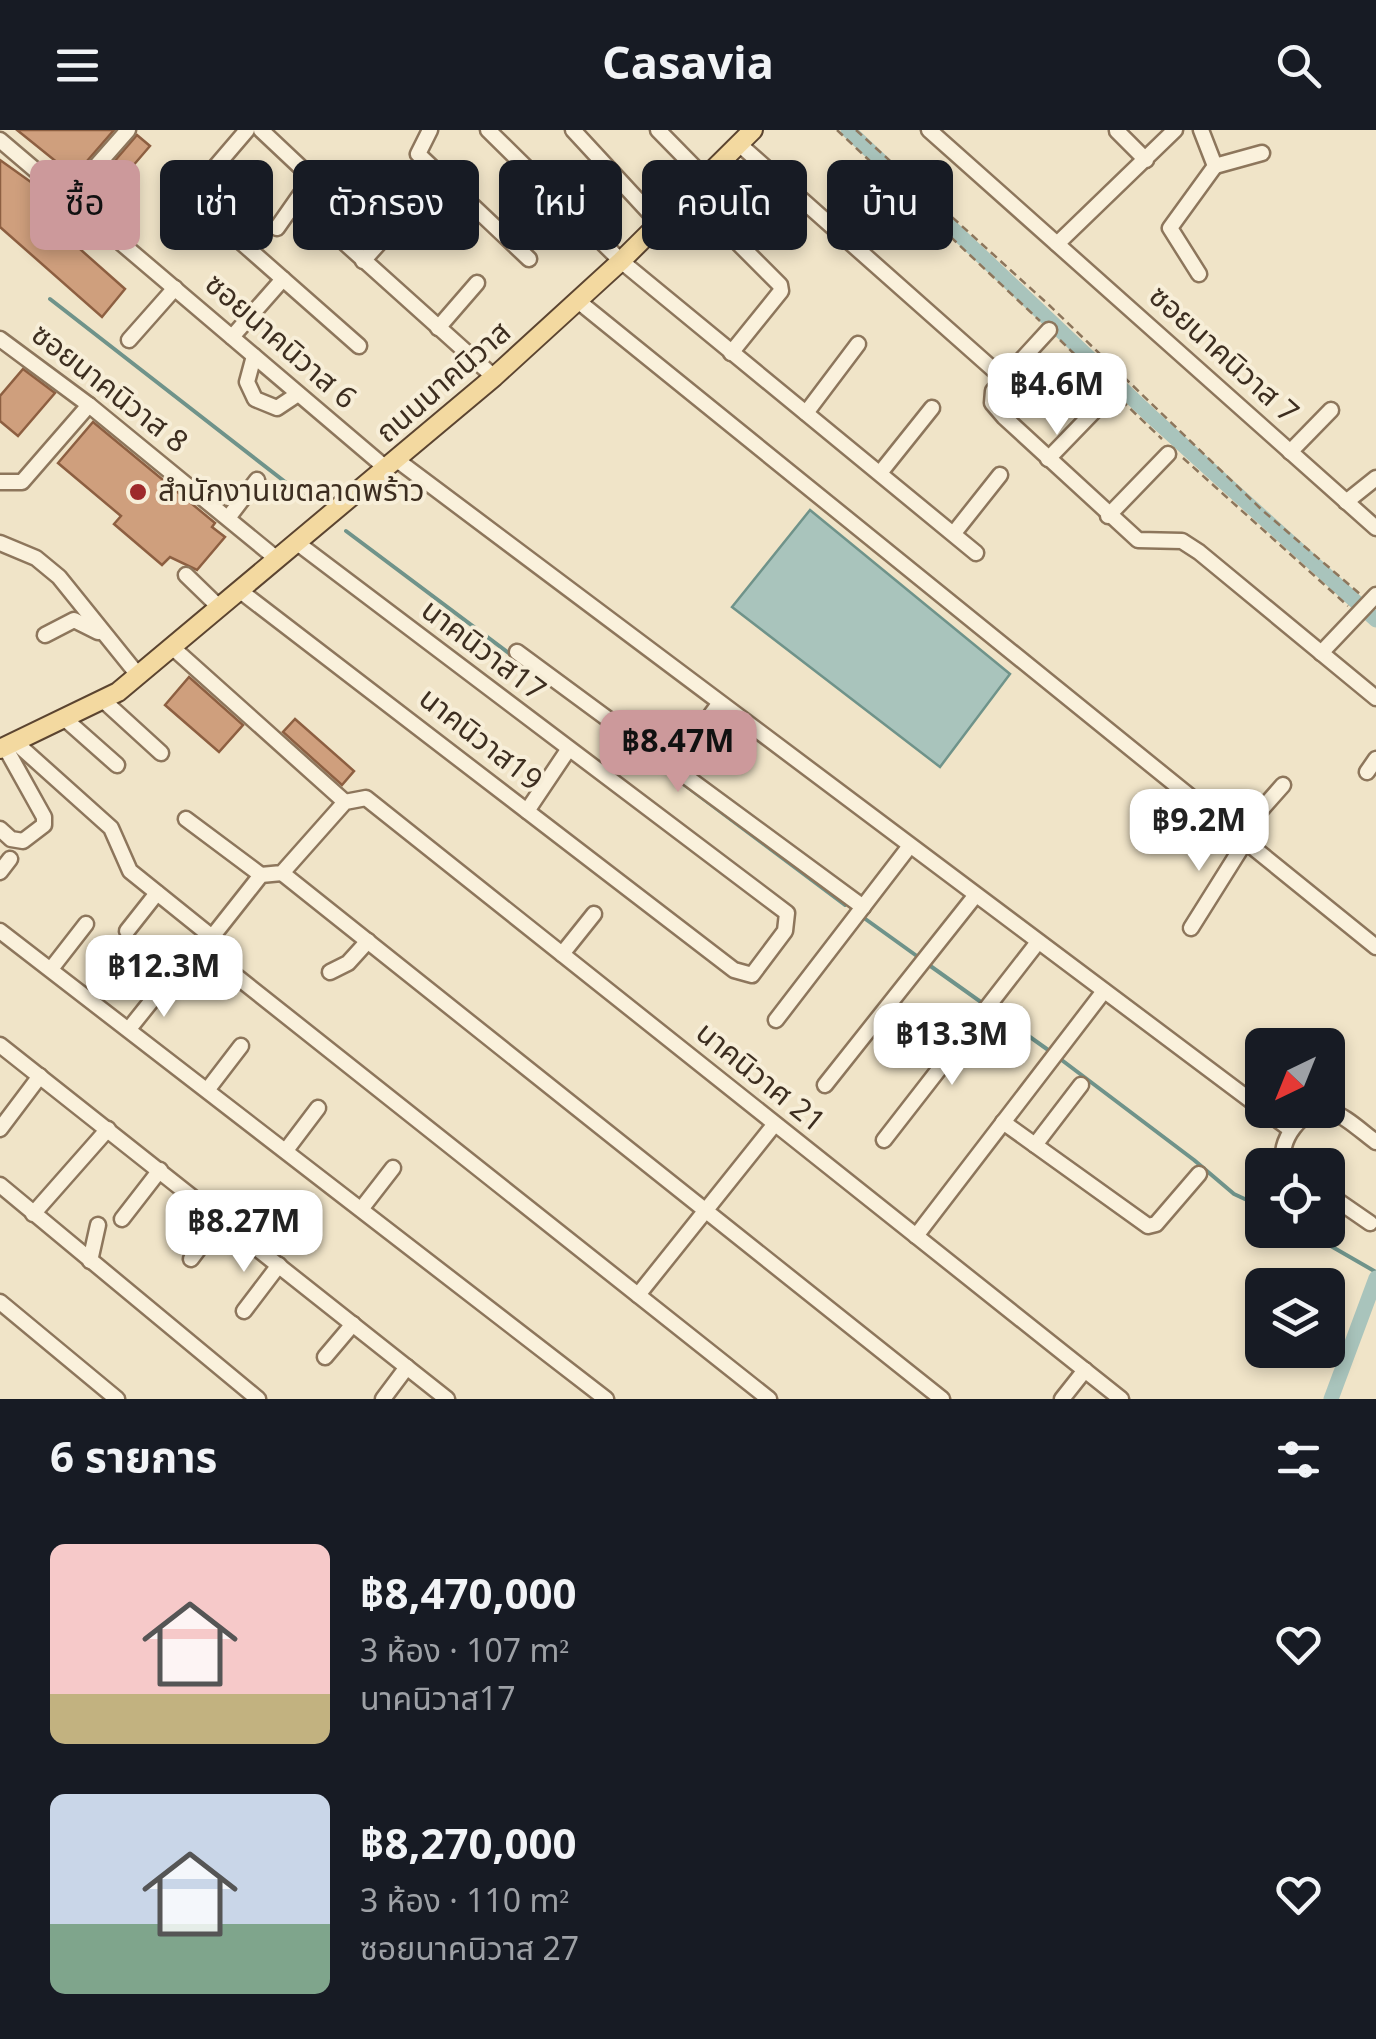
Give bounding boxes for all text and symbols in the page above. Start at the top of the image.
text: Casavia [602,31,774,99]
icon: menu [50,38,105,93]
icon: search [1271,38,1326,93]
chip: ซื้อ [30,160,140,250]
chip: เช่า [160,160,273,250]
chip: ตัวกรอง [293,160,479,250]
chip: ใหม่ [499,160,622,250]
chip: คอนโด [642,160,807,250]
chip: บ้าน [827,160,953,250]
street label: ซอยนาคนิวาส 6 [194,263,366,421]
street label: ซอยนาคนิวาส 7 [1138,275,1308,435]
street label: ถนนนาคนิวาส [366,311,522,455]
street label: ซอยนาคนิวาส 8 [21,313,197,465]
pin: ฿4.6M [987,353,1127,438]
text: ฿4.6M [1010,361,1104,409]
place label: สำนักงานเขตลาดพร้าว [158,469,425,515]
marker: สำนักงานเขตลาดพร้าว [127,481,149,503]
street label: นาคนิวาส17 [411,589,555,713]
street label: นาคนิวาส19 [408,677,552,803]
pin: ฿8.47M [597,710,759,795]
text: ฿8.47M [622,718,734,766]
pin: ฿9.2M [1129,789,1269,874]
text: ฿9.2M [1152,797,1246,845]
pin: ฿12.3M [83,935,245,1020]
text: ฿12.3M [108,943,220,991]
pin: ฿13.3M [871,1003,1033,1088]
street label: นาคนิวาศ 21 [685,1011,835,1145]
text: ฿13.3M [896,1011,1008,1059]
north arrow [1245,1028,1345,1128]
map controls [1245,1028,1345,1368]
button: locate [1245,1148,1345,1248]
pin: ฿8.27M [163,1190,325,1275]
text: ฿8.27M [188,1198,300,1246]
button: layers [1245,1268,1345,1368]
text: 6 รายการ [50,1427,217,1491]
icon: filters [1271,1432,1326,1487]
text: ฿8,470,000 [360,1564,577,1628]
icon: home [130,1584,250,1704]
icon: heart [1271,1617,1326,1672]
text: 3 ห้อง · 107 m² [360,1628,569,1676]
text: นาคนิวาส17 [360,1676,516,1724]
text: ฿8,270,000 [360,1814,577,1878]
icon: home [130,1834,250,1954]
icon: heart [1271,1867,1326,1922]
text: 3 ห้อง · 110 m² [360,1878,569,1926]
text: ซอยนาคนิวาส 27 [360,1926,579,1974]

